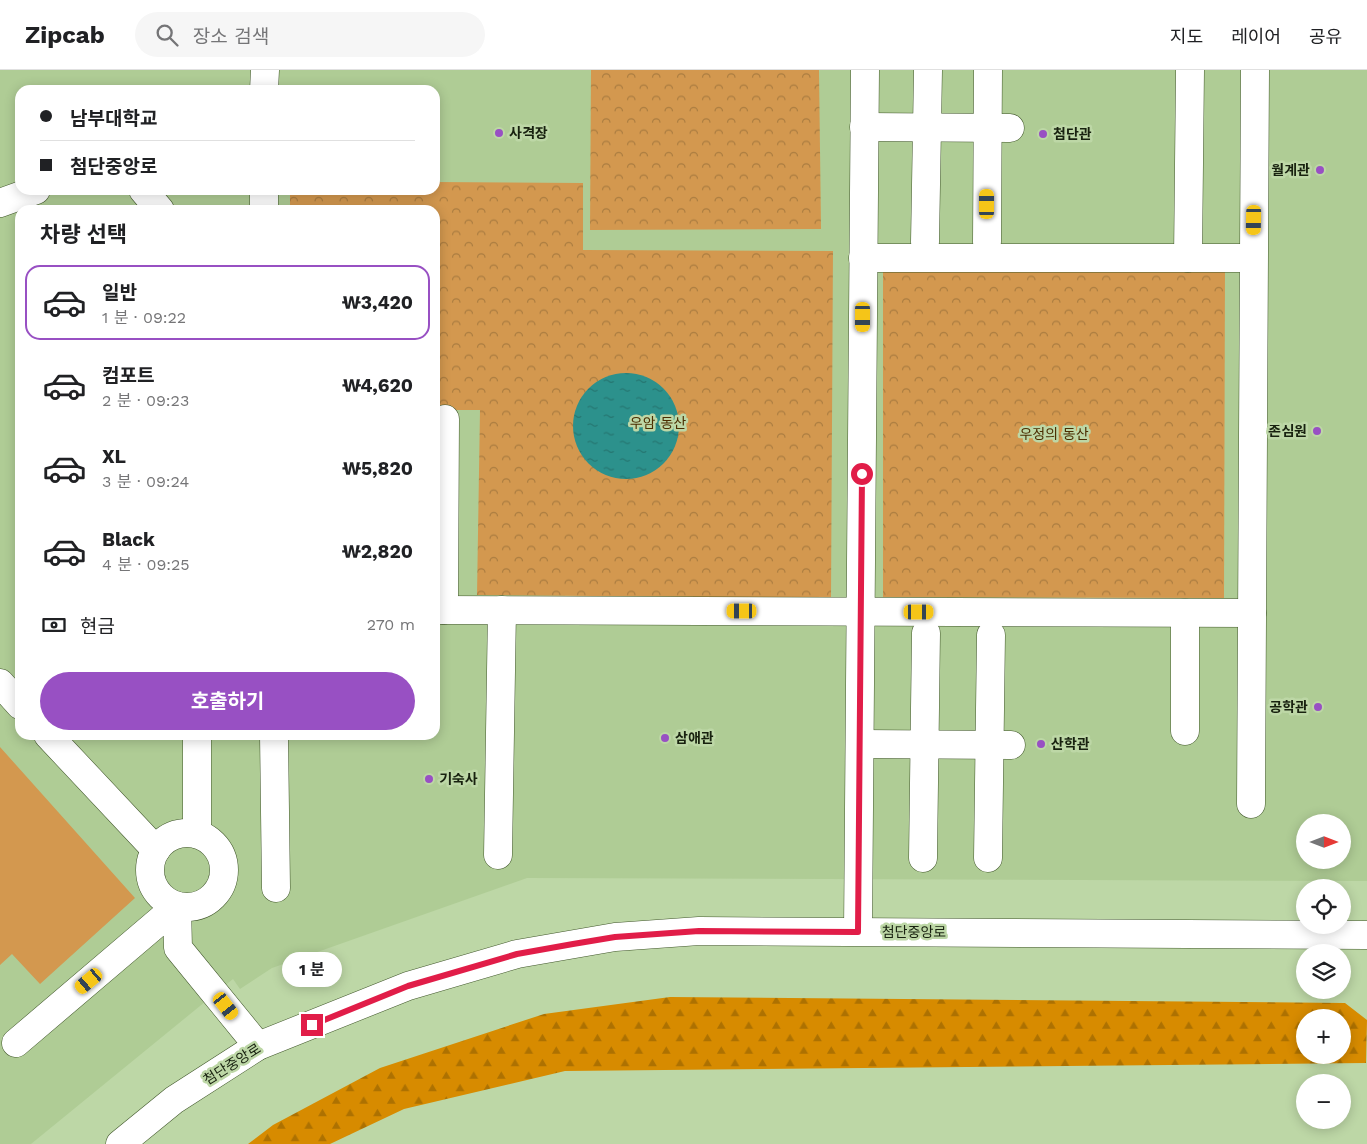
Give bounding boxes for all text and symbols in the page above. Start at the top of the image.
search box [135,12,485,57]
text: Zipcab [25,21,105,49]
icon: search [153,21,181,49]
text: 장소 검색 [193,25,269,48]
text: 지도 [1170,26,1203,47]
text: 레이어 [1231,26,1281,47]
text: 공유 [1309,26,1342,47]
text: 남부대학교 [70,107,157,130]
place label: 사격장 [509,125,548,141]
place label: 첨단관 [1053,126,1092,142]
marker: 사격장 [493,127,505,139]
marker: 첨단관 [1037,128,1049,140]
text: 첨단중앙로 [70,155,157,178]
place label: 월계관 [1271,162,1310,178]
marker: 월계관 [1314,164,1326,176]
car [979,189,994,219]
car [1246,205,1261,235]
text: 차량 선택 [40,222,127,247]
icon: car [42,280,87,325]
text: 일반 [102,281,137,304]
text: ₩3,420 [342,291,413,314]
car [855,302,870,332]
text: 1 분 · 09:22 [102,308,186,327]
icon: car [42,363,87,408]
text: 컴포트 [102,364,154,387]
text: ₩4,620 [342,374,413,397]
text: 2 분 · 09:23 [102,391,189,410]
park label: 우암 동산 [630,415,686,431]
place label: 존심원 [1268,423,1307,439]
marker: 존심원 [1311,425,1323,437]
park label: 우정의 동산 [1019,426,1089,442]
text: XL [102,445,126,468]
icon: car [42,446,87,491]
text: ₩5,820 [342,457,413,480]
route start [851,463,873,485]
text: 3 분 · 09:24 [102,472,189,491]
text: Black [102,528,155,551]
icon: car [42,529,87,574]
text: ₩2,820 [342,540,413,563]
text: 4 분 · 09:25 [102,555,190,574]
car [727,604,757,619]
car [904,605,934,620]
icon: cash [40,611,68,639]
text: 현금 [80,615,115,638]
text: 270 m [367,615,415,634]
button: 호출하기 [40,672,415,730]
place label: 공학관 [1269,699,1308,715]
marker: 공학관 [1312,701,1324,713]
place label: 삼애관 [675,730,714,746]
marker: 삼애관 [659,732,671,744]
place label: 산학관 [1051,736,1090,752]
marker: 산학관 [1035,738,1047,750]
place label: 기숙사 [439,771,478,787]
marker: 기숙사 [423,773,435,785]
north arrow [1296,814,1351,869]
map controls [1296,814,1351,1129]
button: locate [1296,879,1351,934]
street label: 첨단중앙로 [882,924,946,940]
button: layers [1296,944,1351,999]
callout: 1 분 [282,952,342,988]
text: 1 분 [299,960,325,979]
car [72,966,105,996]
car [210,990,241,1022]
button: + [1296,1009,1351,1064]
route end [301,1014,323,1036]
street label: 첨단중앙로 [200,1040,264,1088]
button: − [1296,1074,1351,1129]

